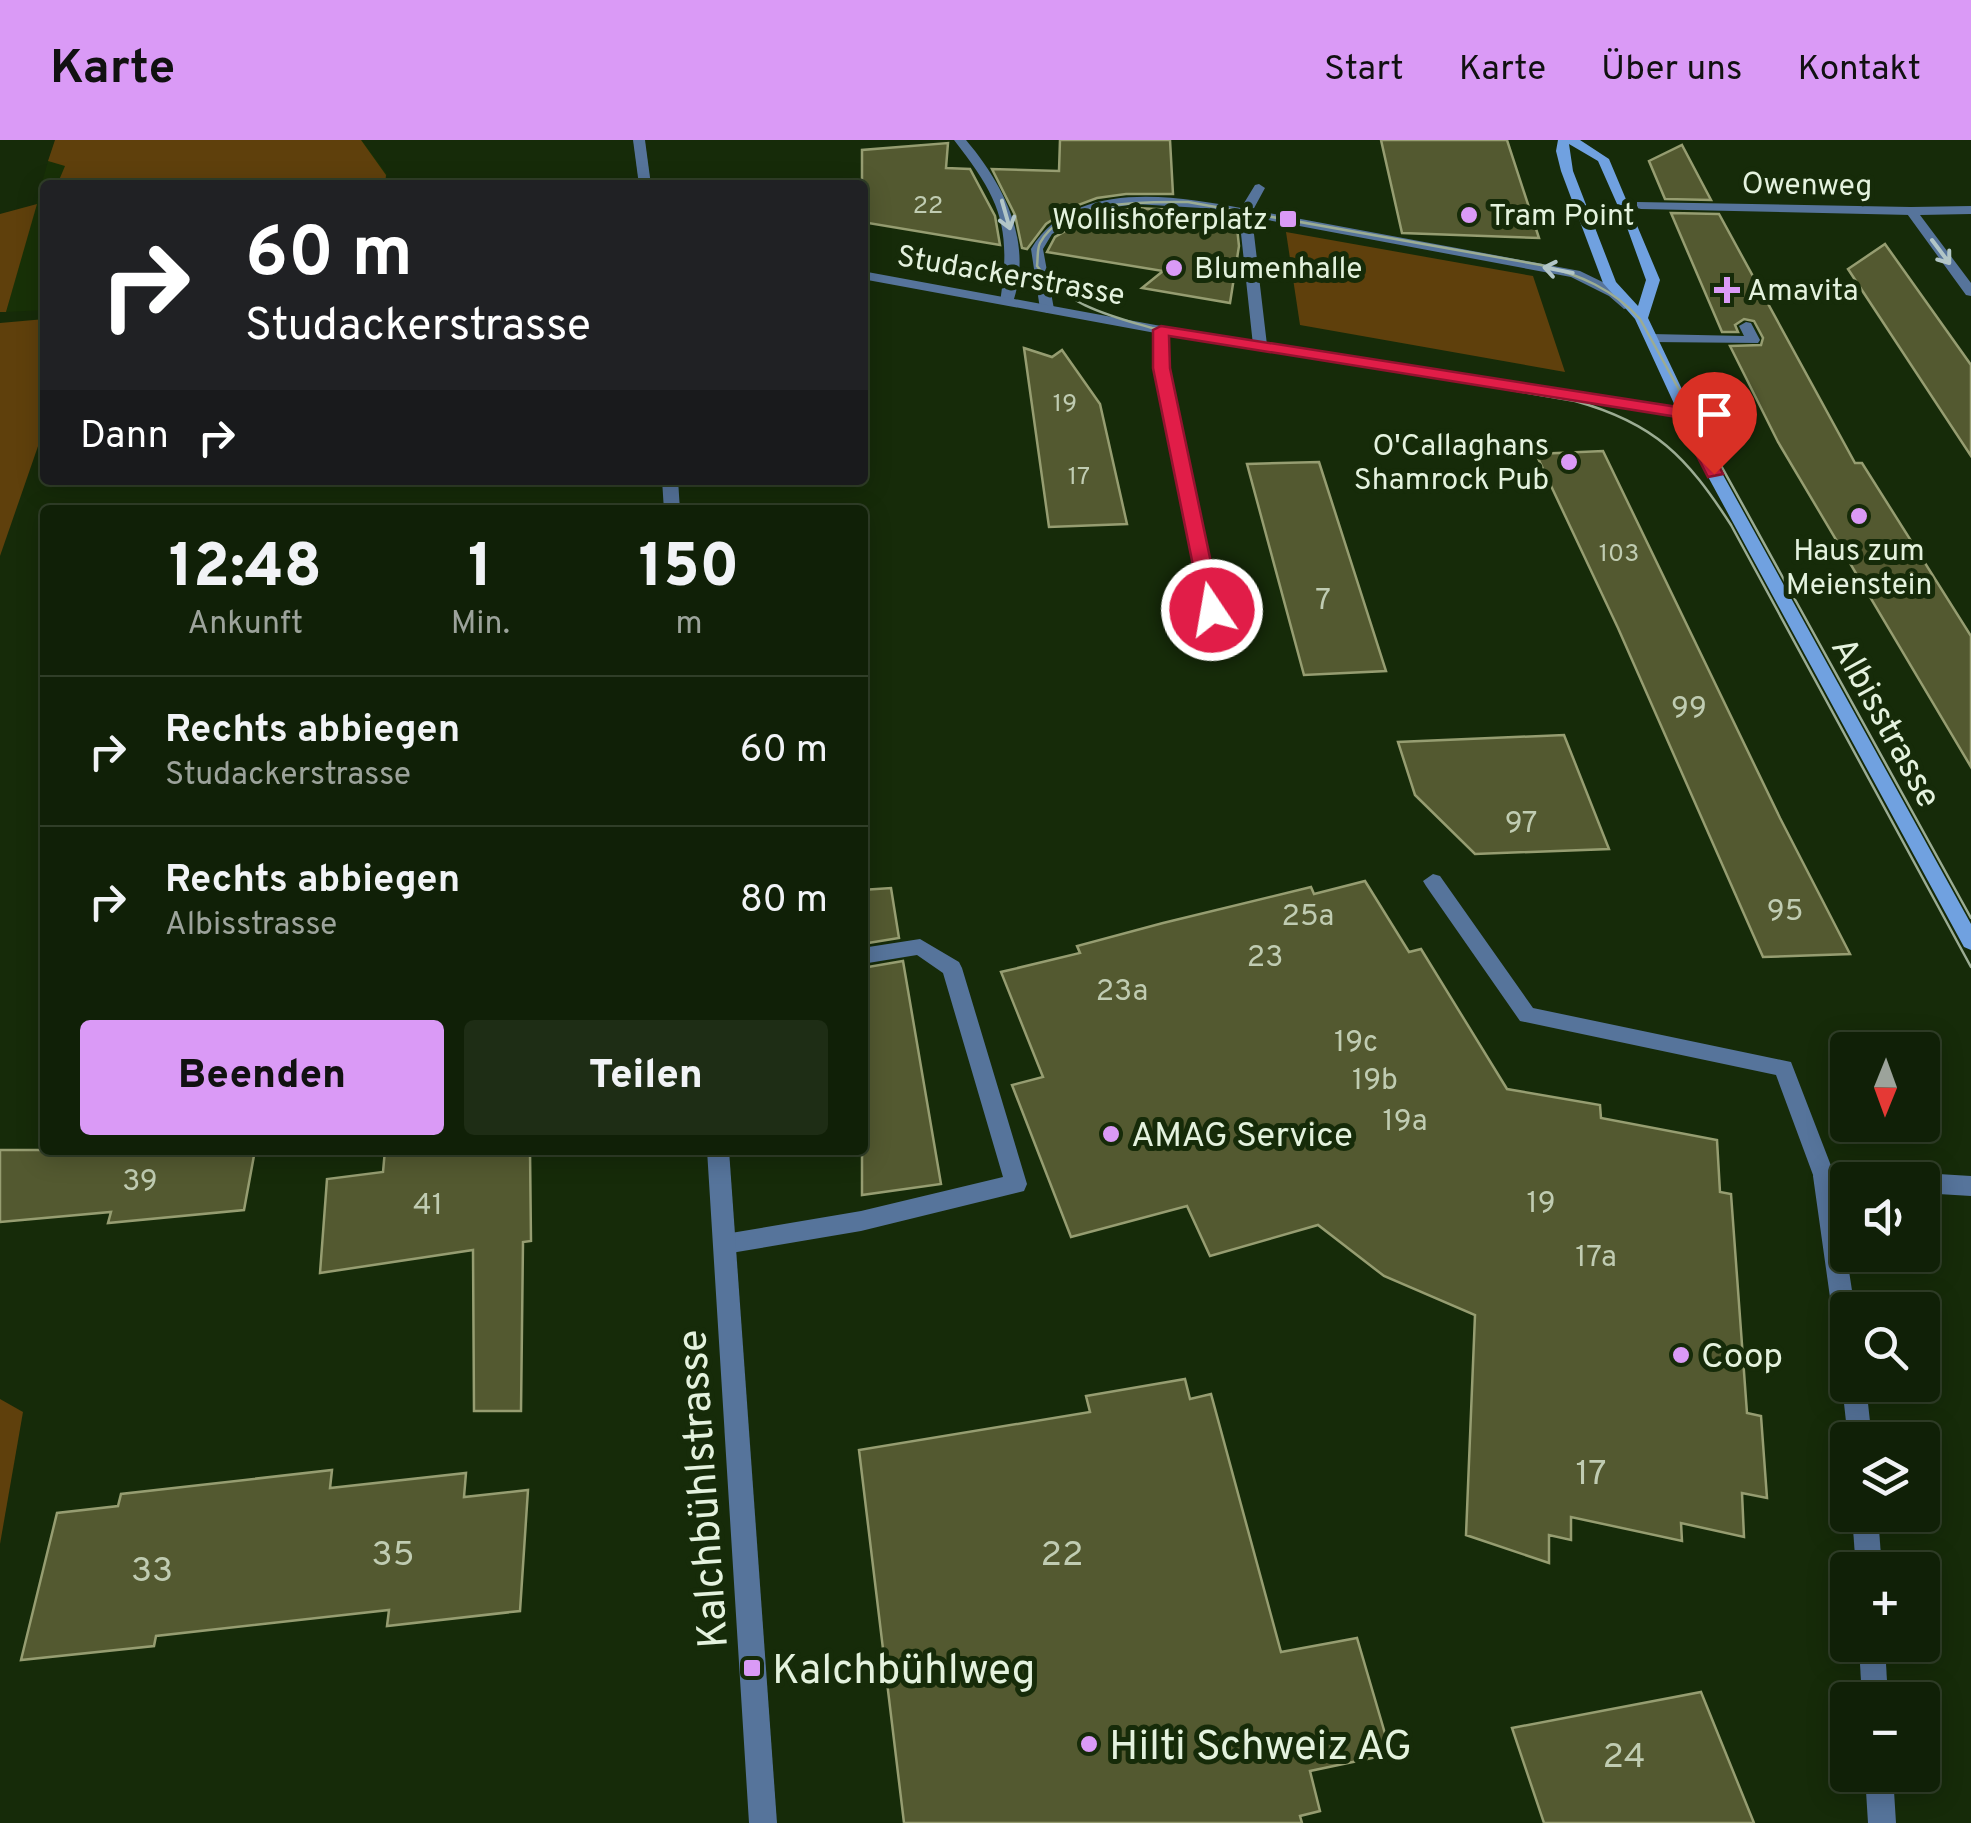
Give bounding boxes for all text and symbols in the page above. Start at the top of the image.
text: Karte [50,40,175,100]
text: Start [1324,48,1404,92]
text: Karte [1459,48,1546,92]
text: Über uns [1601,48,1742,92]
text: Kontakt [1797,48,1921,92]
street label: Owenweg [1741,167,1873,206]
house number: 22 [913,191,943,223]
one-way arrow [997,199,1016,230]
place label: Tram Point [1489,199,1635,236]
place label: Wollishoferplatz [1052,203,1268,240]
marker: Tram Point [1458,204,1480,226]
marker: Wollishoferplatz [1277,208,1299,230]
text: 60 m [245,212,413,301]
icon: right [80,220,210,350]
one-way arrow [1930,238,1951,265]
street label: Studackerstrasse [894,239,1127,316]
place label: Blumenhalle [1194,252,1363,289]
marker: Blumenhalle [1163,257,1185,279]
one-way arrow [1543,260,1575,279]
place label: Amavita [1747,274,1858,311]
marker: Amavita [1716,279,1738,301]
text: Studackerstrasse [245,299,591,356]
pin [1672,372,1757,475]
icon: arrive [1687,387,1742,442]
house number: 19 [1053,389,1077,421]
icon: right [189,410,244,465]
text: Dann [80,413,169,462]
place label: O'Callaghans Shamrock Pub [1354,429,1549,500]
marker: O'Callaghans Shamrock Pub [1558,451,1580,473]
house number: 17 [1068,462,1090,494]
marker: Haus zum Meienstein [1848,505,1870,527]
text: 12:48 [169,532,322,608]
text: 1 [468,532,493,608]
text: 150 [639,532,739,608]
place label: Haus zum Meienstein [1786,534,1932,605]
house number: 103 [1599,539,1639,571]
position arrow [1160,558,1264,662]
house number: 7 [1315,583,1331,620]
text: Ankunft [188,605,303,645]
text: Min. [451,605,510,645]
text: m [675,605,702,645]
street label: Albisstrasse [1819,630,1949,817]
house number: 99 [1671,691,1707,728]
text: Rechts abbiegen [165,707,460,756]
icon: right [80,724,135,779]
text: 60 m [740,727,828,776]
text: Studackerstrasse [165,756,411,796]
house number: 97 [1505,806,1537,843]
text: Rechts abbiegen [165,857,460,906]
icon: right [80,874,135,929]
text: 80 m [740,877,828,926]
house number: 95 [1767,894,1803,931]
house number: 25a [1282,899,1334,936]
text: Albisstrasse [165,906,337,946]
house number: 23 [1247,940,1283,977]
house number: 23a [1096,974,1148,1011]
button: Beenden [80,1020,444,1135]
button: Teilen [464,1020,828,1135]
house number: 19c [1334,1025,1378,1062]
north arrow [1830,1032,1940,1142]
map controls [1830,1032,1940,1792]
house number: 19b [1352,1063,1398,1100]
house number: 19a [1383,1104,1427,1141]
place label: AMAG Service [1131,1115,1353,1159]
marker: AMAG Service [1100,1123,1122,1145]
button: sound [1830,1162,1940,1272]
house number: 39 [122,1164,158,1201]
house number: 19 [1526,1186,1556,1223]
house number: 41 [413,1188,443,1225]
house number: 17a [1575,1240,1617,1277]
button: search [1830,1292,1940,1402]
street label: Kalchbühlstrasse [668,1328,743,1650]
place label: Coop [1701,1336,1783,1380]
marker: Coop [1670,1344,1692,1366]
button: layers [1830,1422,1940,1532]
house number: 17 [1575,1453,1607,1497]
house number: 35 [372,1534,414,1578]
house number: 22 [1041,1534,1083,1578]
house number: 33 [131,1550,173,1594]
button: + [1830,1552,1940,1662]
place label: Kalchbühlweg [772,1646,1035,1699]
marker: Kalchbühlweg [741,1657,763,1679]
button: − [1830,1682,1940,1792]
place label: Hilti Schweiz AG [1109,1722,1412,1775]
marker: Hilti Schweiz AG [1078,1733,1100,1755]
house number: 24 [1603,1736,1645,1780]

